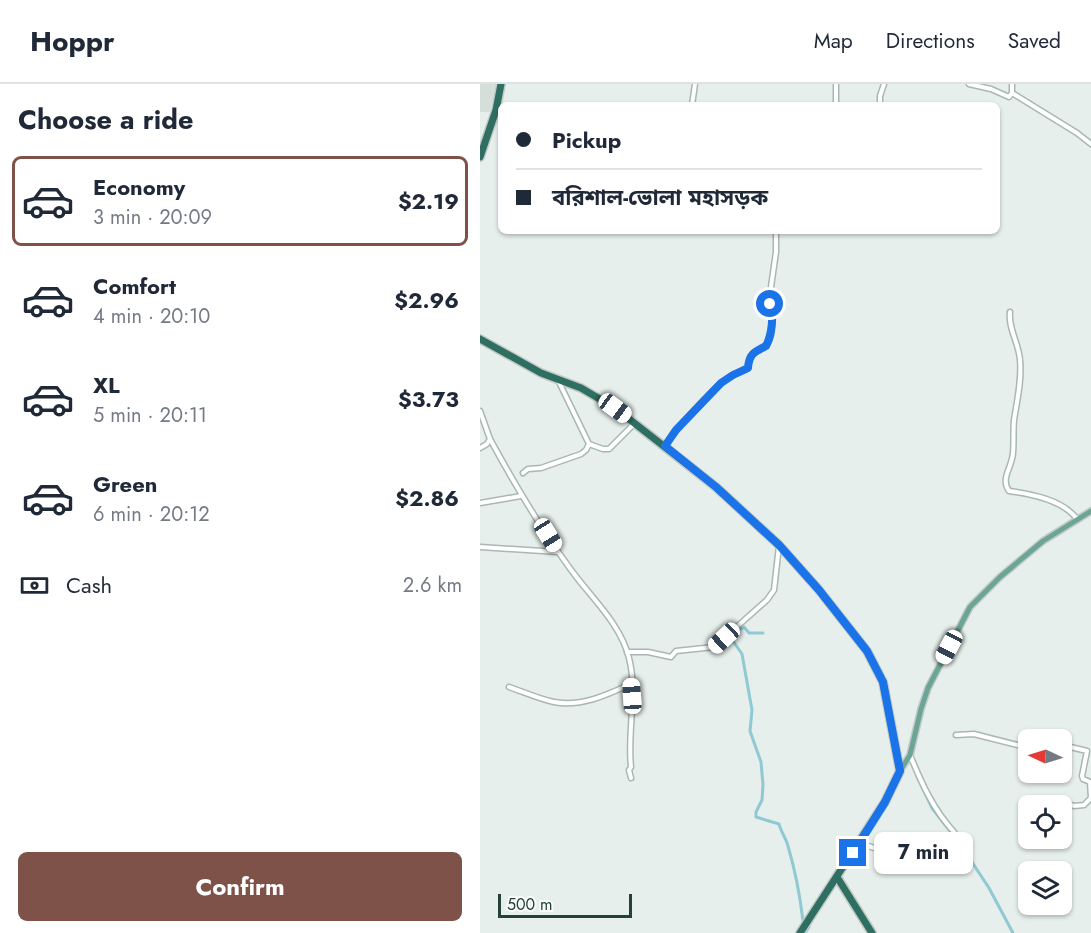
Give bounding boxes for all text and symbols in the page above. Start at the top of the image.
text: Hoppr [30,21,115,62]
text: Map [814,26,853,56]
text: Directions [886,26,975,56]
text: Saved [1008,26,1061,56]
text: Choose a ride [18,100,193,139]
text: Pickup [552,124,621,156]
text: Economy [93,171,185,203]
icon: car [21,174,75,228]
text: বরিশাল-ভোলা মহাসড়ক [552,181,768,213]
text: $2.19 [398,185,459,217]
text: 3 min · 20:09 [93,203,212,232]
text: Comfort [93,270,176,302]
icon: car [21,273,75,327]
text: $2.96 [394,284,459,316]
route start [756,290,783,317]
text: 4 min · 20:10 [93,302,210,331]
text: XL [93,369,120,401]
icon: car [21,372,75,426]
text: $3.73 [398,383,459,415]
car [595,390,635,426]
text: 5 min · 20:11 [93,401,207,430]
text: Green [93,468,157,500]
icon: car [21,471,75,525]
text: $2.86 [395,482,459,514]
text: 6 min · 20:12 [93,500,210,529]
car [531,515,565,555]
icon: cash [18,569,51,602]
text: Cash [66,569,112,601]
text: 2.6 km [403,571,462,600]
car [705,619,743,657]
car [933,627,965,667]
car [622,677,642,715]
north arrow [1018,729,1072,783]
map controls [1018,729,1072,915]
button: locate [1018,795,1072,849]
callout: 7 min [874,832,973,874]
text: 7 min [898,838,949,867]
route end [839,839,866,866]
button: Confirm [18,852,462,921]
button: layers [1018,861,1072,915]
scale bar [498,891,632,918]
text: 500 m [507,893,553,916]

